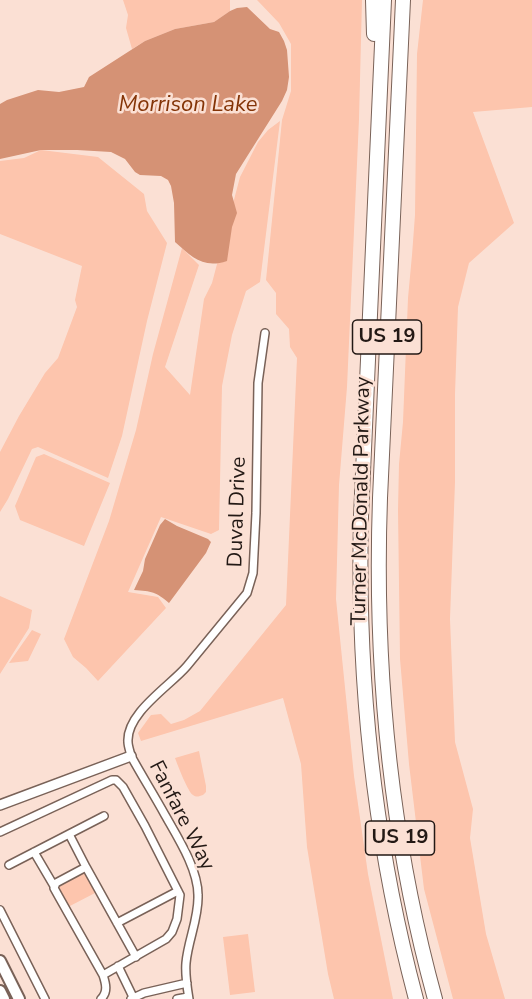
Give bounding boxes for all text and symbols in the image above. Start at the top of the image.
water label: Morrison Lake [119,93,257,119]
road number: US 19 [352,320,422,354]
street label: Turner McDonald Parkway [347,376,377,626]
street label: Duval Drive [223,456,253,568]
street label: Fanfare Way [143,757,219,875]
road number: US 19 [366,821,434,855]

